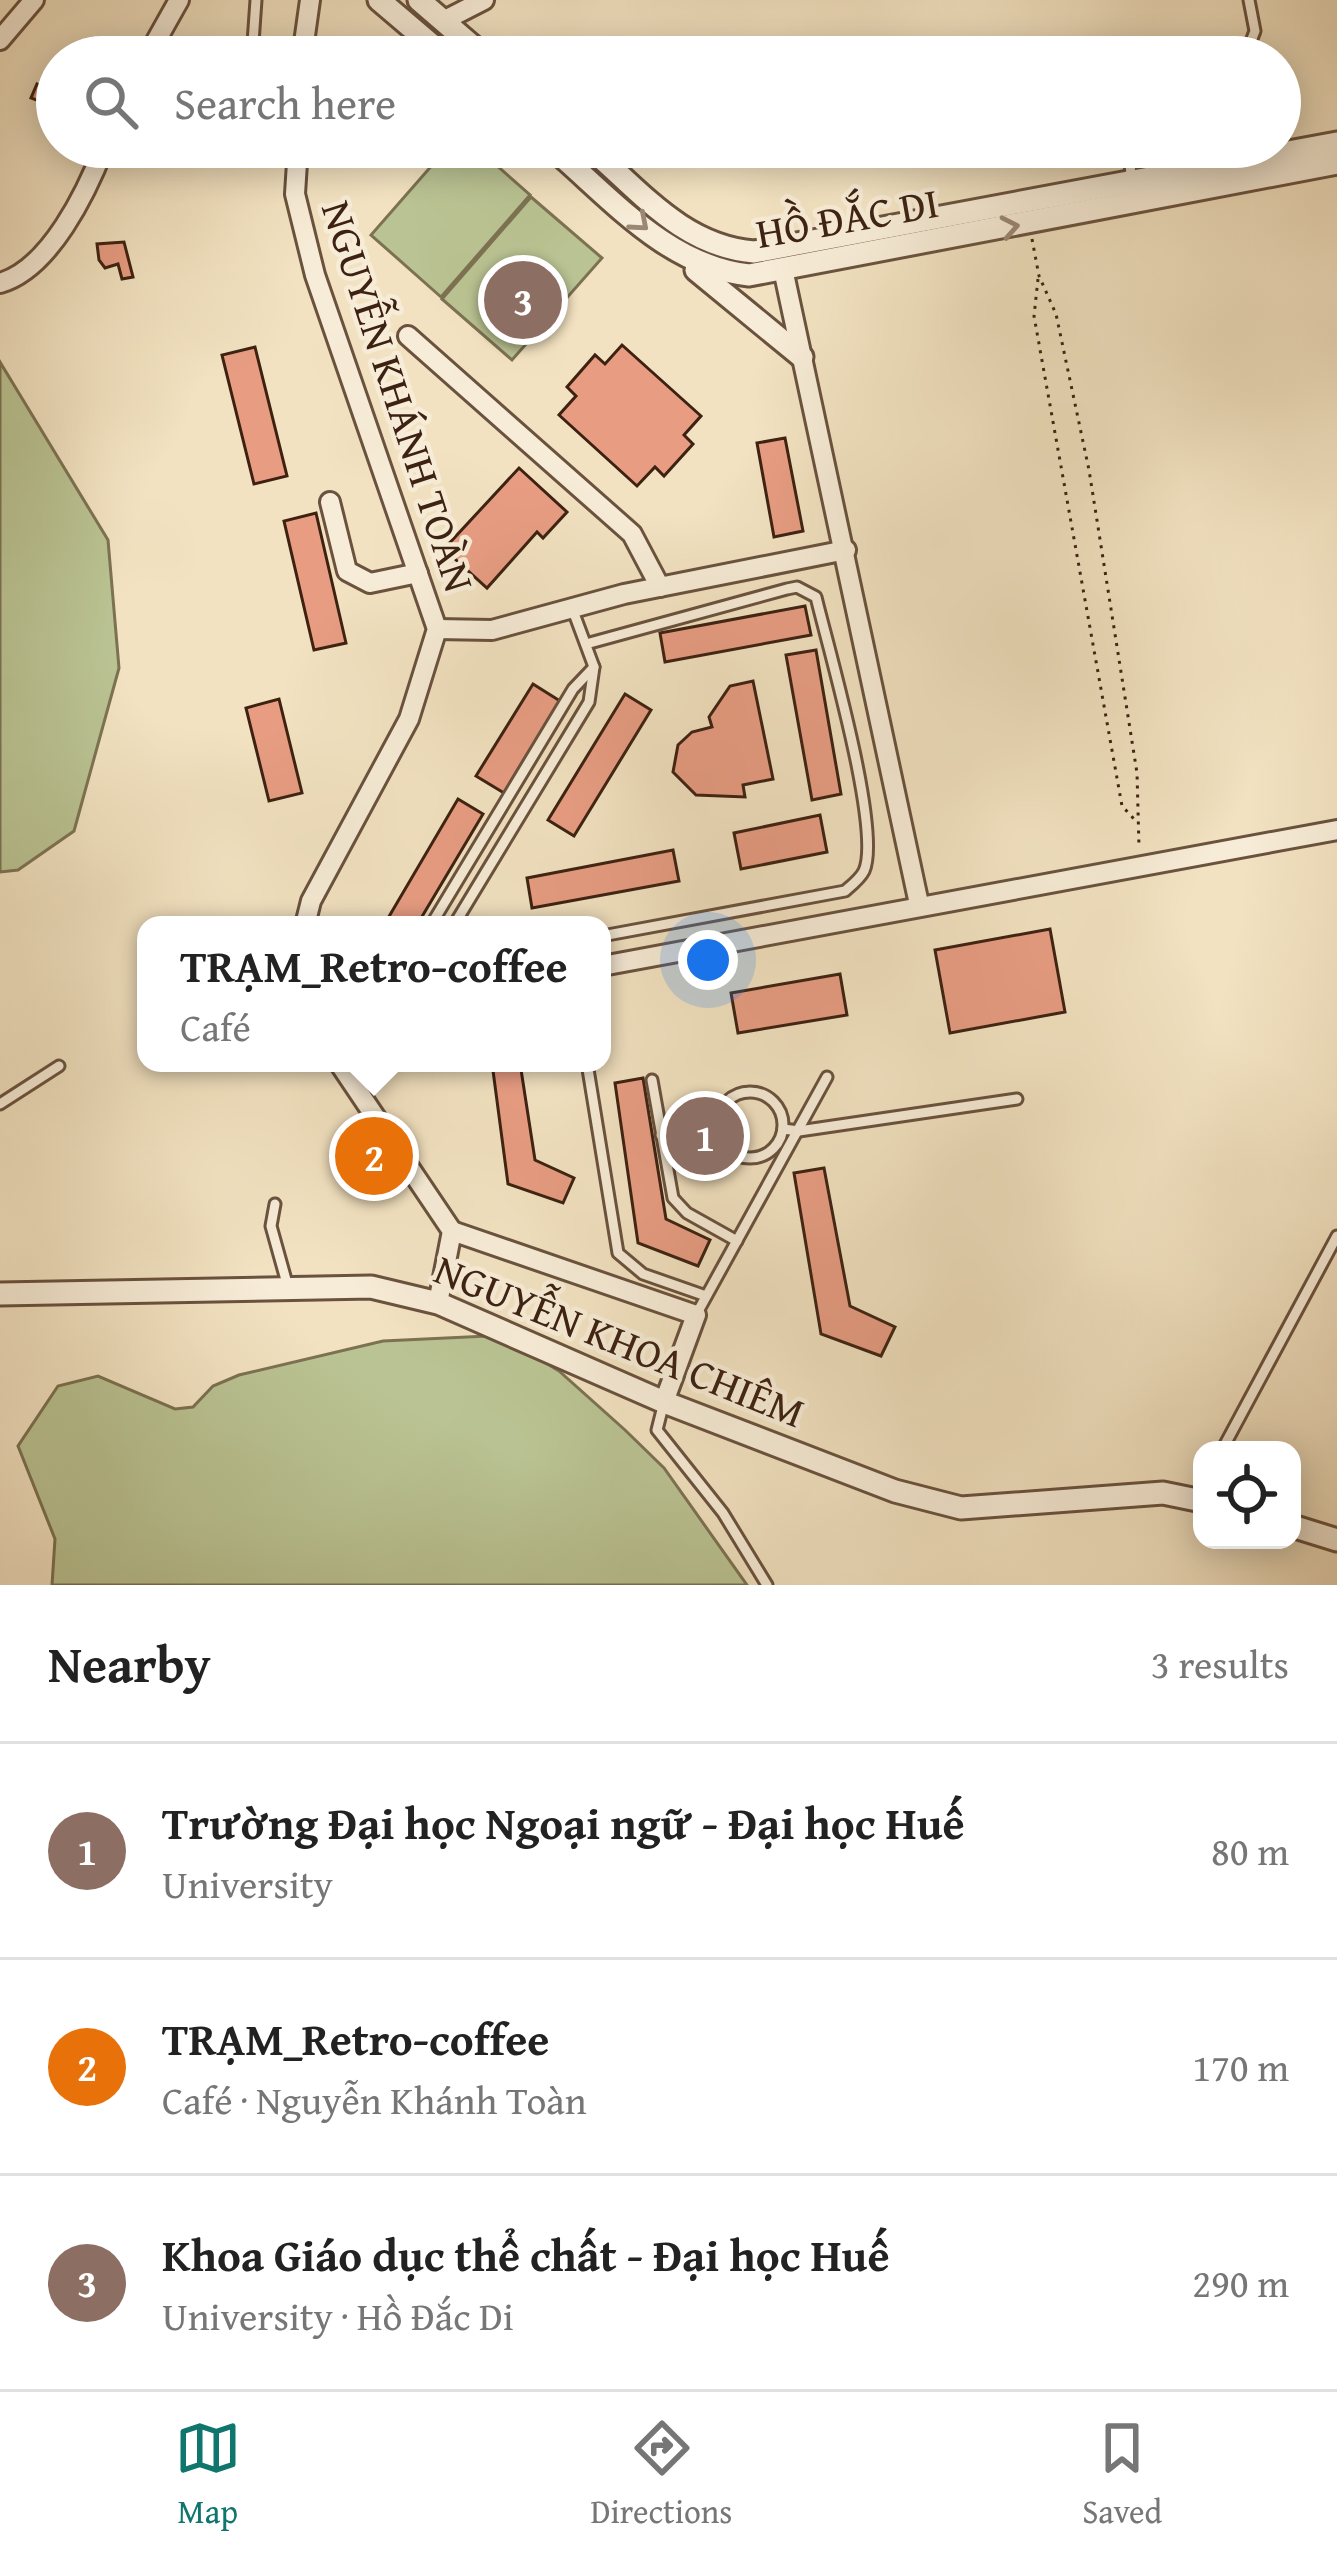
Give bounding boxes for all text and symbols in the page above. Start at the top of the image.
search box [36,36,1301,168]
icon: search [78,69,144,135]
text: Search here [174,70,396,135]
street label: HỒ ĐẮC DI [751,171,943,263]
street label: NGUYỄN KHÁNH TOÀN [307,193,491,599]
one-way arrow [626,209,648,230]
one-way arrow [1000,215,1020,241]
pin: 3 [484,255,562,345]
popup [137,916,611,1072]
your location [678,930,738,990]
text: TRẠM_Retro-coffee [180,933,568,998]
text: Café [180,998,251,1055]
pin: 1 [666,1091,744,1181]
pin: 2 [335,1111,413,1201]
street label: NGUYỄN KHOA CHIÊM [426,1238,814,1442]
map controls [1193,1441,1301,1549]
button: locate [1193,1441,1301,1549]
text: Nearby [48,1626,211,1701]
text: 3 results [1151,1635,1289,1692]
text: Trường Đại học Ngoại ngữ - Đại học Huế [162,1790,965,1855]
text: 1 [77,1822,97,1879]
text: 80 m [1211,1822,1289,1879]
text: University [162,1855,333,1912]
text: TRẠM_Retro-coffee [162,2006,549,2071]
text: 2 [77,2038,97,2095]
text: 170 m [1192,2038,1289,2095]
text: Café · Nguyễn Khánh Toàn [162,2071,587,2128]
text: Khoa Giáo dục thể chất - Đại học Huế [162,2222,890,2287]
text: 3 [77,2254,97,2311]
text: 290 m [1192,2254,1289,2311]
text: University · Hồ Đắc Di [162,2287,514,2344]
tab: Map [175,2415,241,2535]
tab: Directions [591,2415,732,2535]
tab: Saved [1082,2415,1162,2535]

